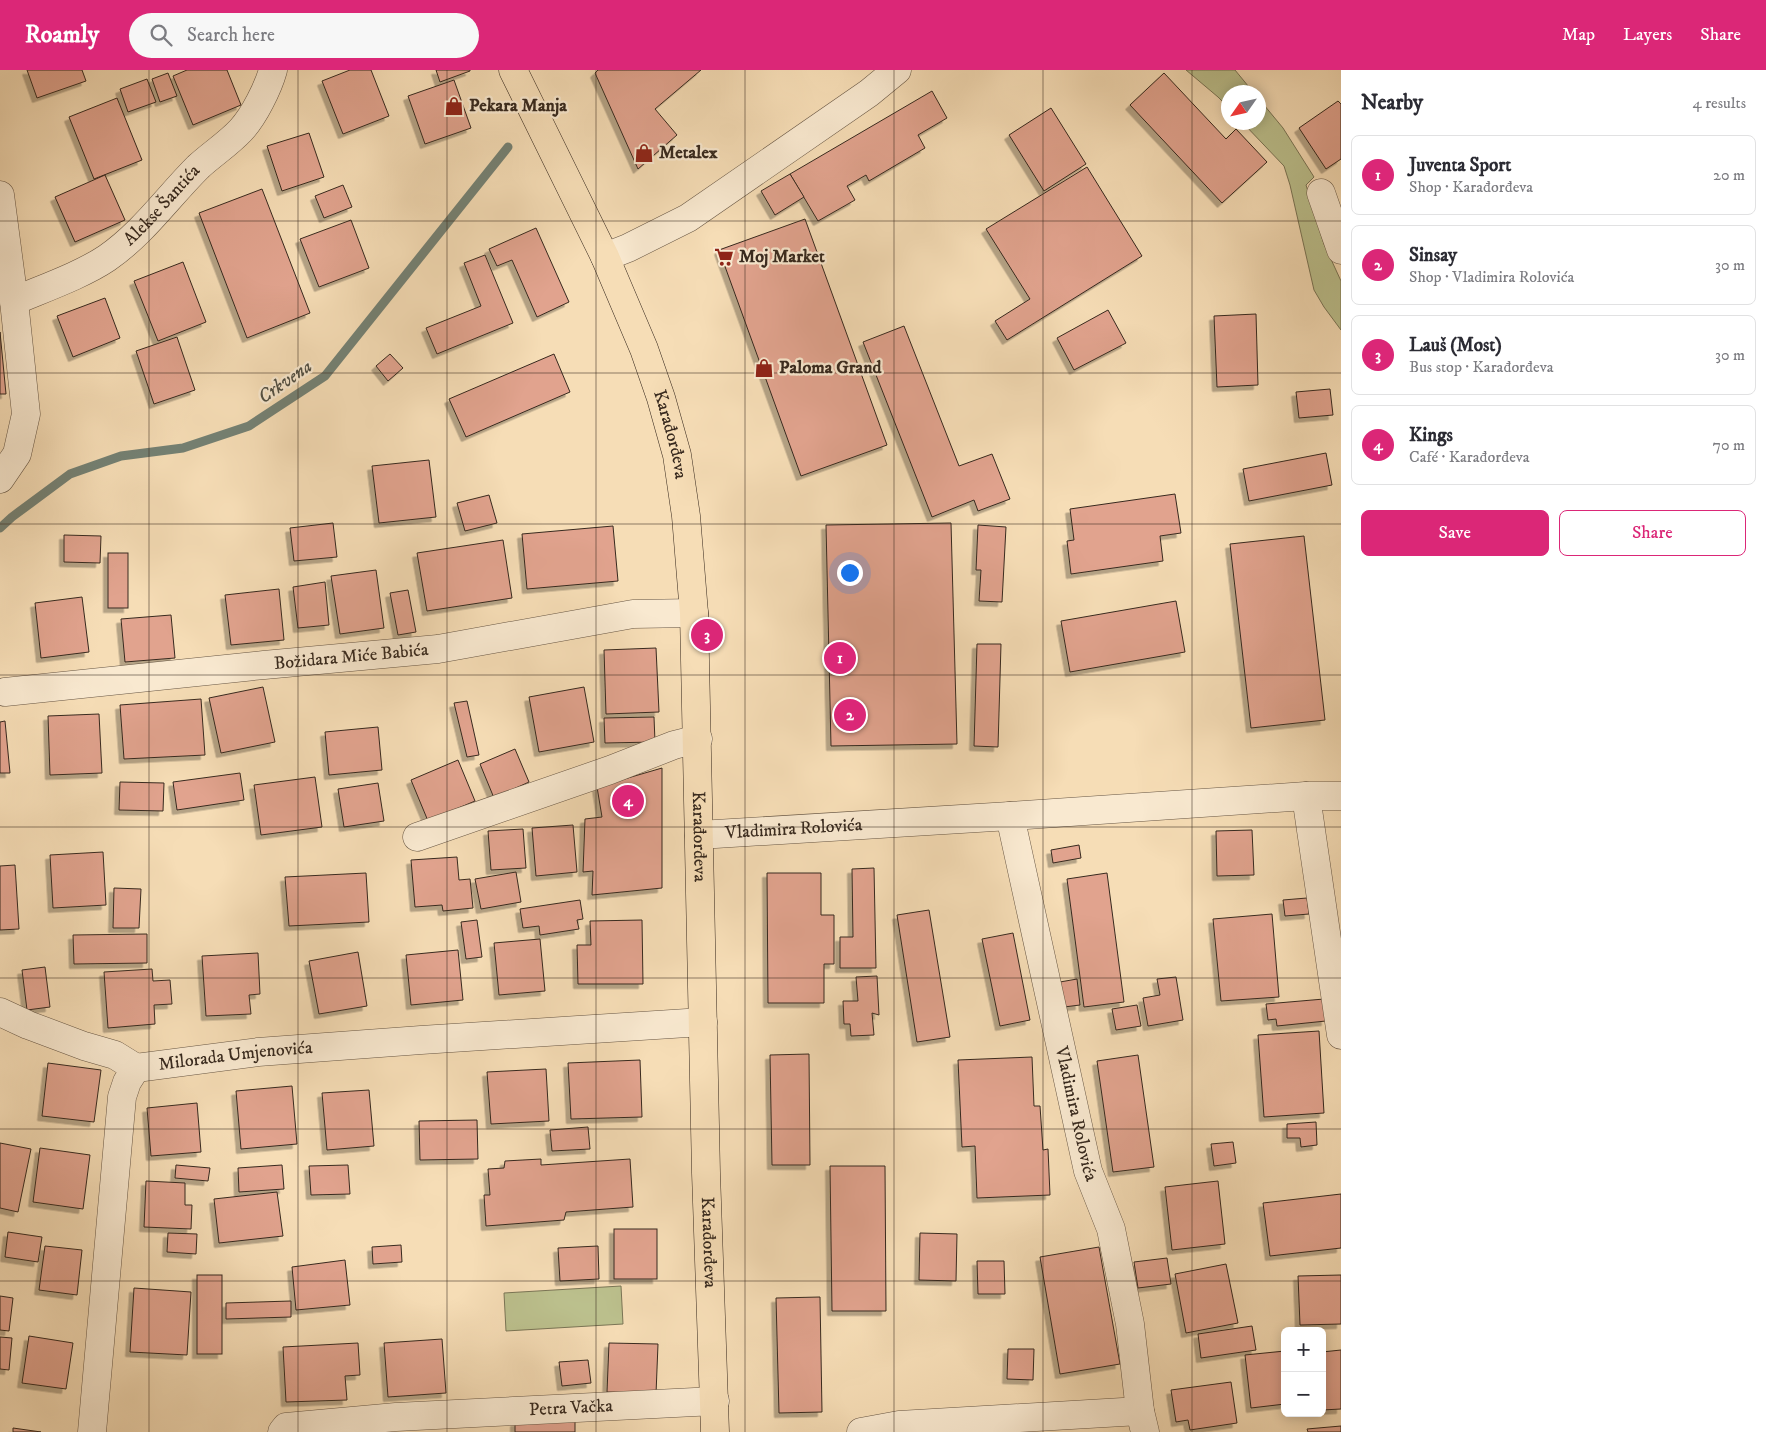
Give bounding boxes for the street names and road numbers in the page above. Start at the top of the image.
street label: Alekse Šantića [119,160,205,251]
street label: Karađorđeva [648,387,691,481]
street label: Božidara Miće Babića [273,639,430,675]
street label: Karađorđeva [687,791,711,883]
street label: Vladimira Rolovića [724,814,863,844]
street label: Milorada Umjenovića [157,1037,314,1076]
street label: Vladimira Rolovića [1050,1043,1102,1185]
street label: Karađorđeva [696,1197,721,1289]
street label: Petra Vačka [528,1395,614,1421]

